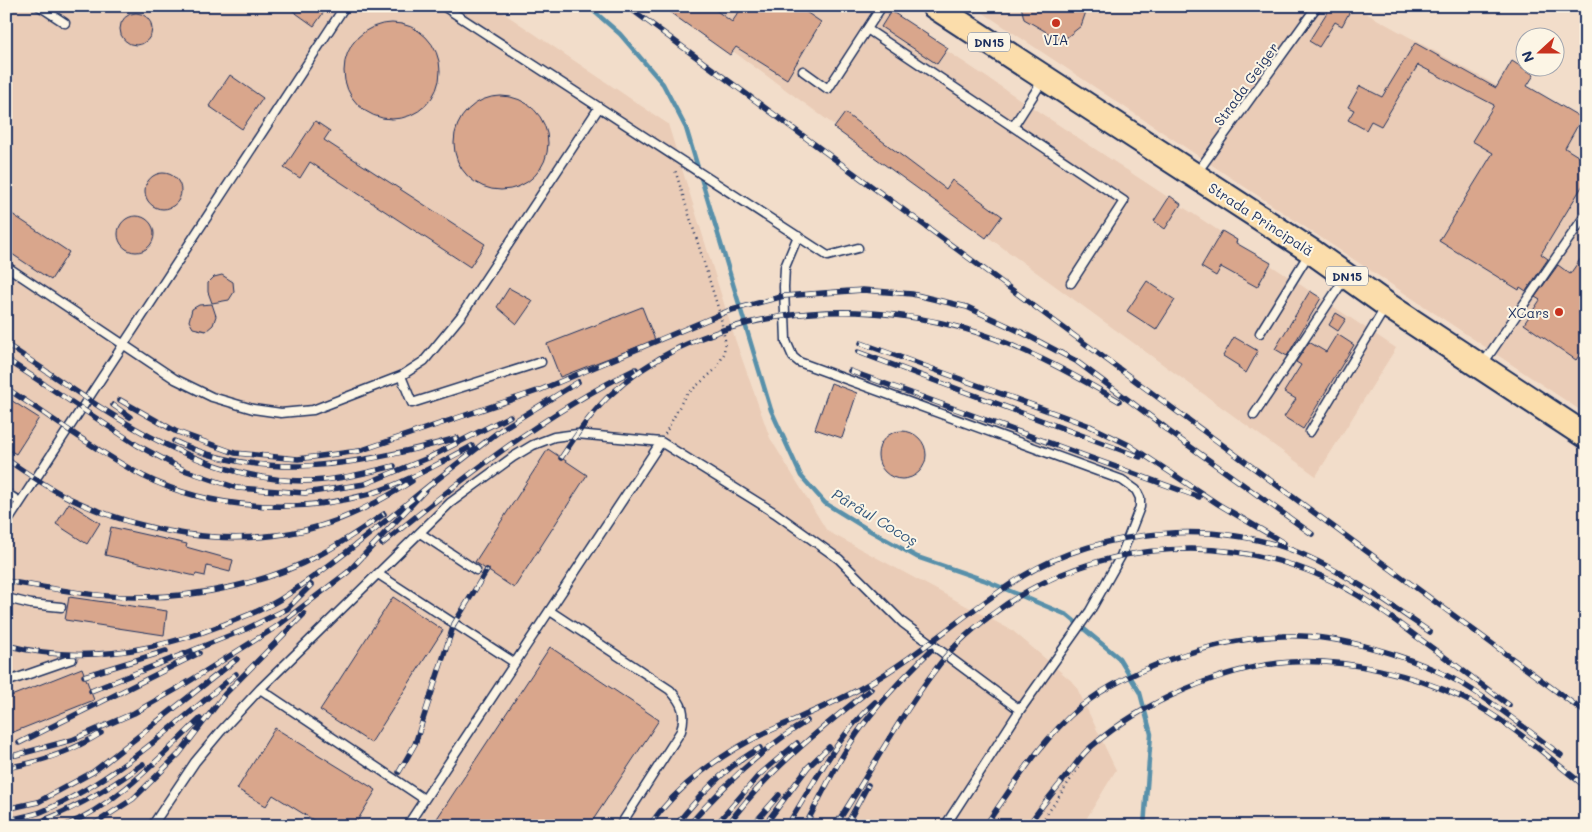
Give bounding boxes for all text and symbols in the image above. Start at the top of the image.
marker: VIA [1050,17,1062,29]
north arrow [1514,28,1564,78]
place label: VIA [1044,30,1068,49]
road number: DN15 [968,32,1010,52]
street label: Strada Geiger [1209,38,1283,130]
text: N [1517,48,1538,65]
street label: Strada Principală [1205,178,1317,260]
road number: DN15 [1326,266,1368,286]
place label: XCars [1508,303,1549,322]
marker: XCars [1553,306,1565,318]
water label: Pârâul Cocoș [828,484,922,551]

